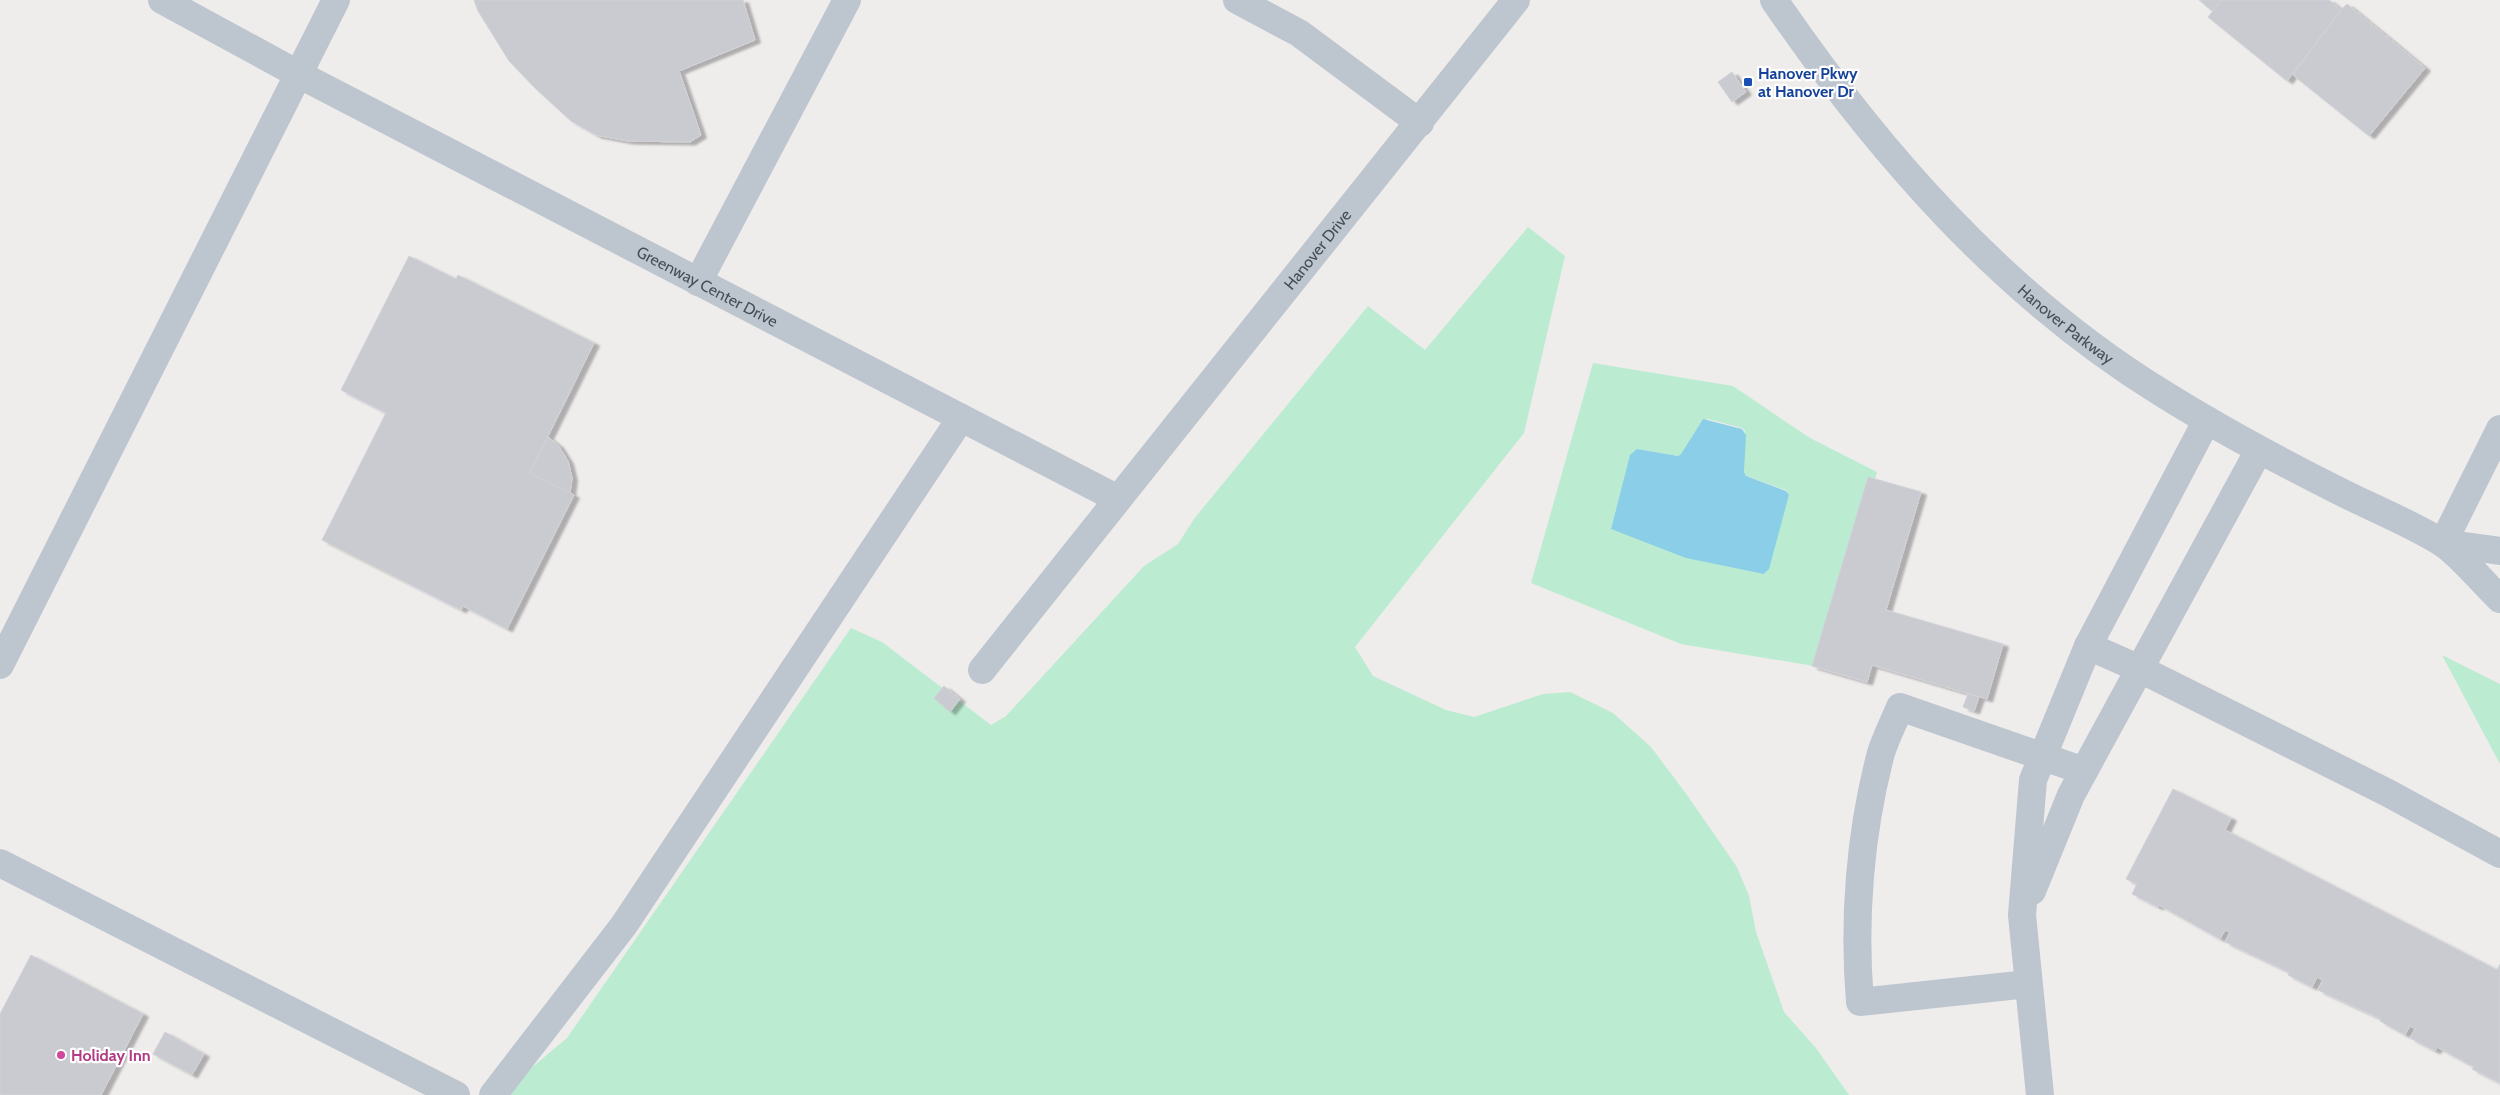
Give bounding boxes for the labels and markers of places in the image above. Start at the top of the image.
place label: Hanover Pkwy at Hanover Dr [1758,64,1858,101]
marker: Hanover Pkwy at Hanover Dr [1742,76,1754,88]
place label: Holiday Inn [71,1046,151,1065]
marker: Holiday Inn [55,1049,67,1061]

